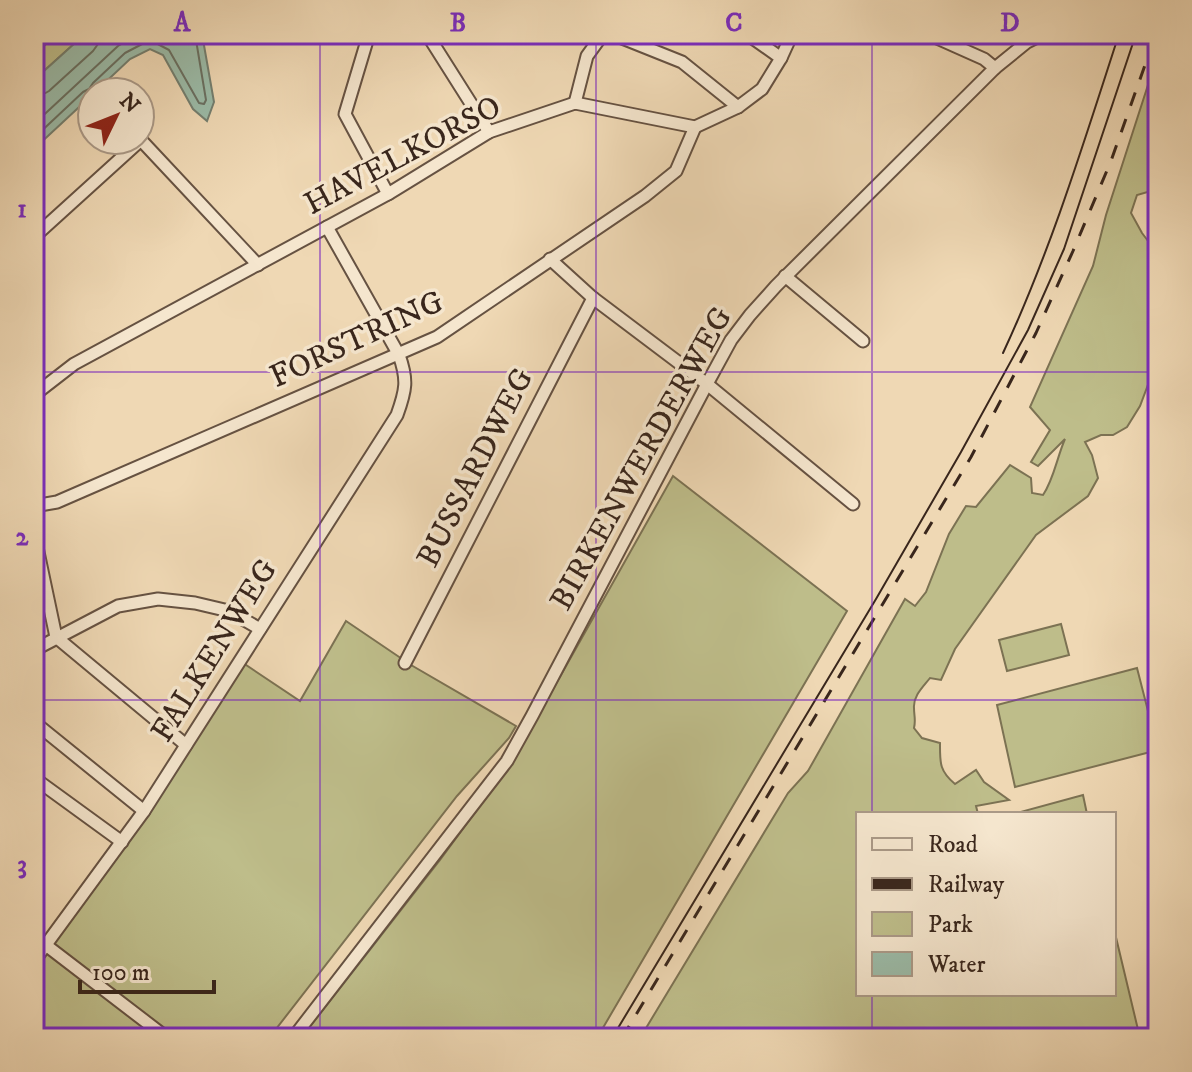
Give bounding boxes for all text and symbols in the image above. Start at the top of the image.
text: A [173,7,192,40]
text: B [450,7,466,40]
text: C [725,7,743,40]
text: D [1000,7,1020,40]
north arrow [76,76,156,156]
street label: HAVELKORSO [298,87,508,225]
text: N [113,88,146,119]
text: 1 [17,193,27,226]
street label: FORSTRING [264,282,450,398]
street label: BIRKENWERDERWEG [542,300,742,618]
street label: BUSSARDWEG [409,362,543,574]
text: 2 [16,521,30,554]
street label: FALKENWEG [143,552,287,750]
legend [856,812,1116,996]
text: Road [928,830,978,860]
text: 3 [17,849,27,882]
text: Railway [928,870,1005,900]
text: Park [928,910,973,940]
scale bar [80,944,214,994]
text: Water [927,950,985,980]
text: 100 m [92,958,150,988]

